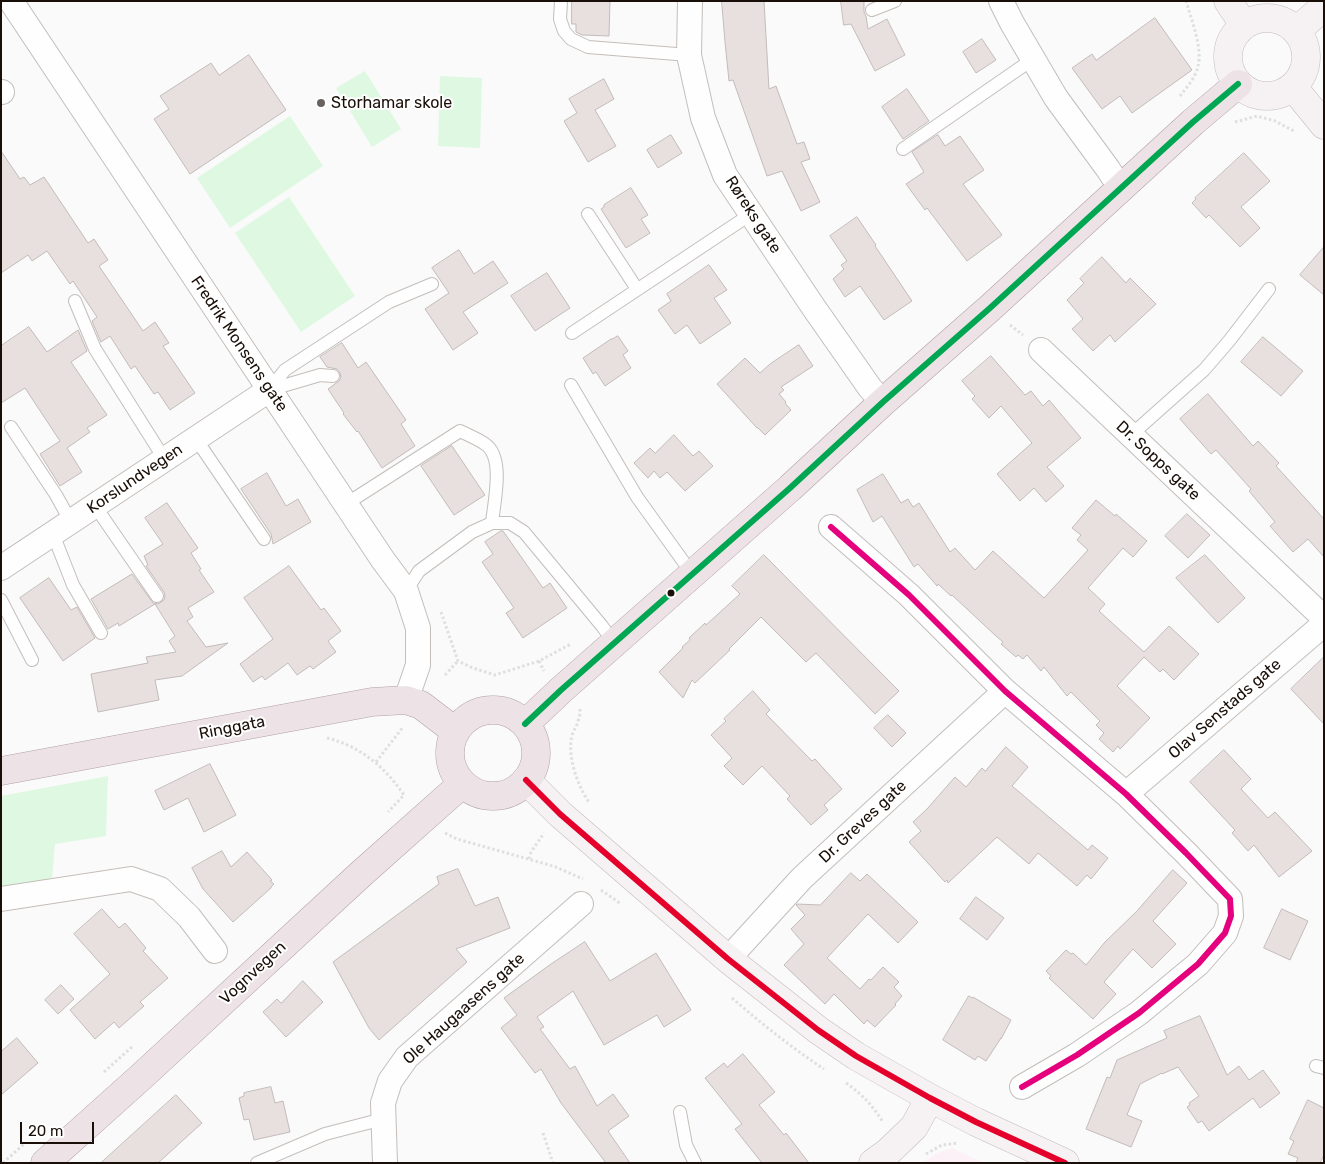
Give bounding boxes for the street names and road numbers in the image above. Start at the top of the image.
street label: Røreks gate [721,173,785,257]
street label: Fredrik Monsens gate [186,272,292,416]
street label: Dr. Sopps gate [1112,417,1204,505]
street label: Korslundvegen [84,440,186,518]
street label: Olav Senstads gate [1165,655,1285,763]
street label: Ringgata [197,712,267,744]
street label: Dr. Greves gate [815,777,911,867]
street label: Vognvegen [216,937,290,1009]
street label: Ole Haugaasens gate [399,949,529,1069]

